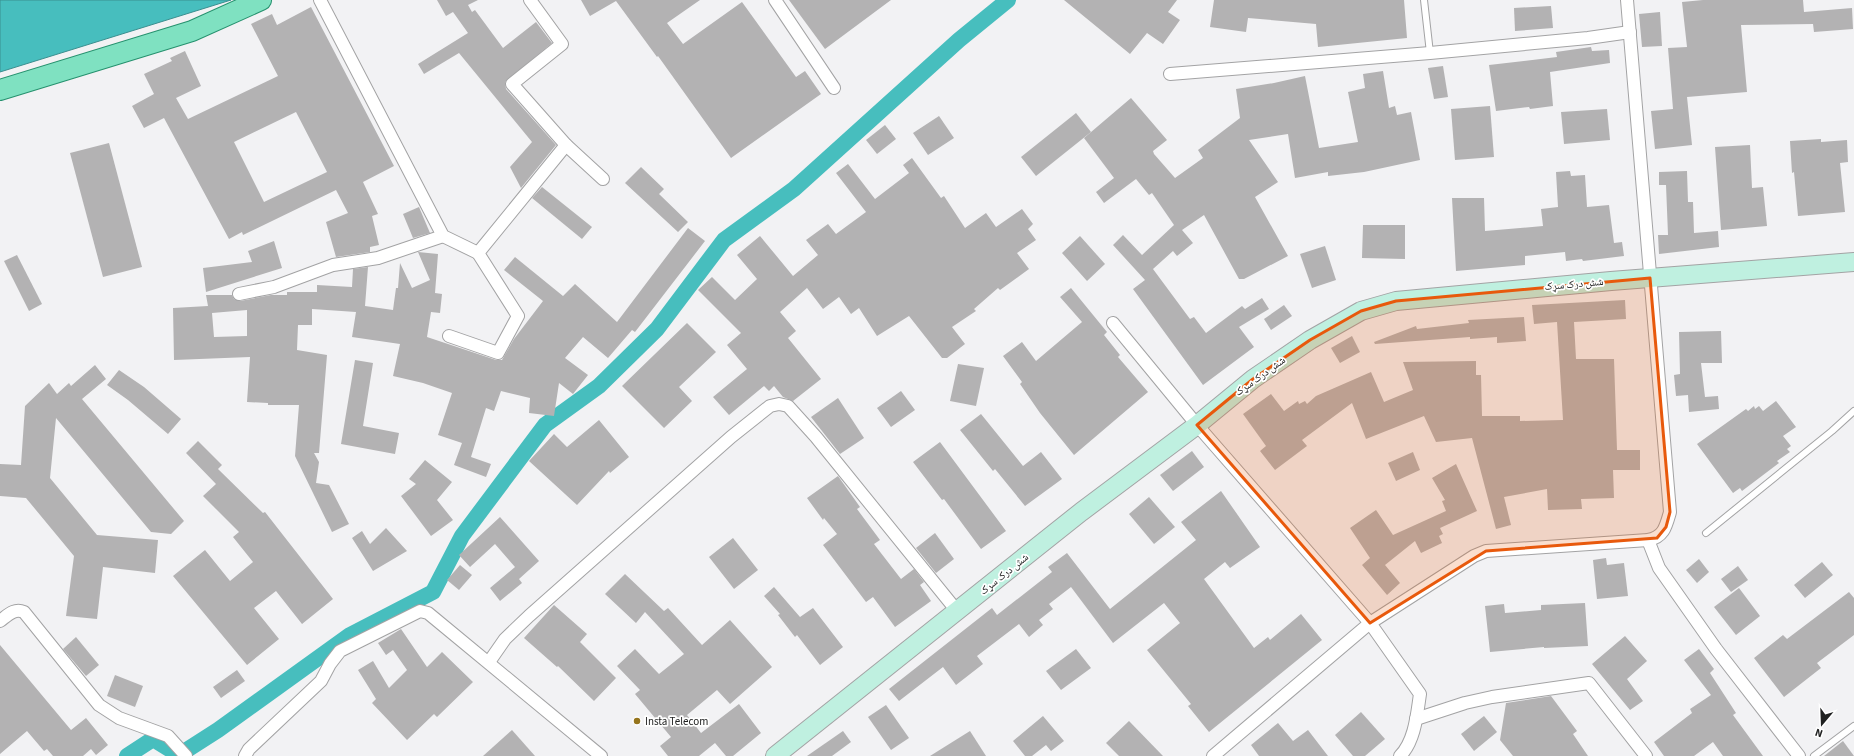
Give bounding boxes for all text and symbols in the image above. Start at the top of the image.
street label: شش درک سړک [1544,274,1604,294]
street label: شش درک سړک [1232,353,1288,399]
street label: شش درک سړک [976,550,1032,598]
north arrow [1802,704,1842,744]
place label: Insta Telecom [645,714,708,729]
marker: Insta Telecom [632,716,642,726]
text: N [1813,725,1825,741]

